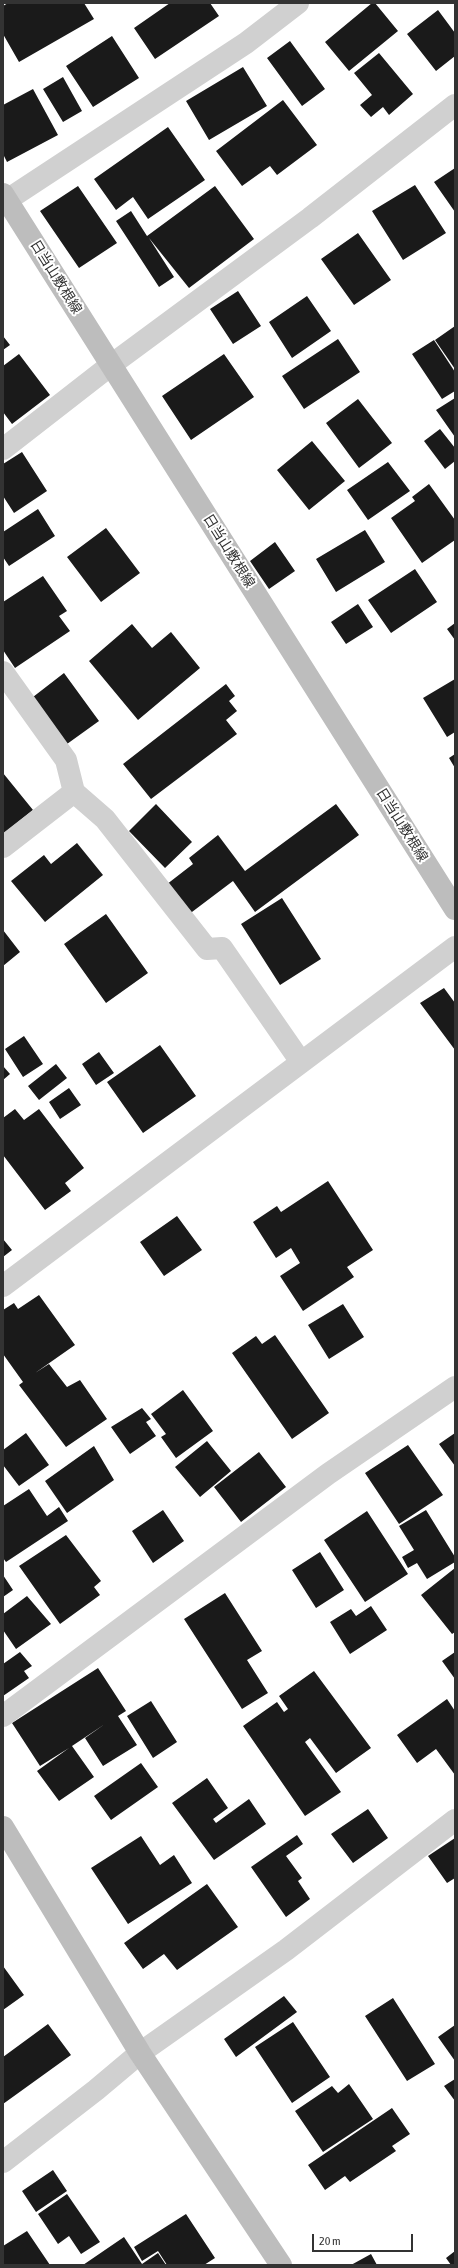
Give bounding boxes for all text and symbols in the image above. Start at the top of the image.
street label: 日当山敷根線 [27,237,85,317]
street label: 日当山敷根線 [200,511,258,591]
street label: 日当山敷根線 [373,785,431,865]
scale bar [314,2226,415,2252]
text: 20 m [319,2234,341,2248]

